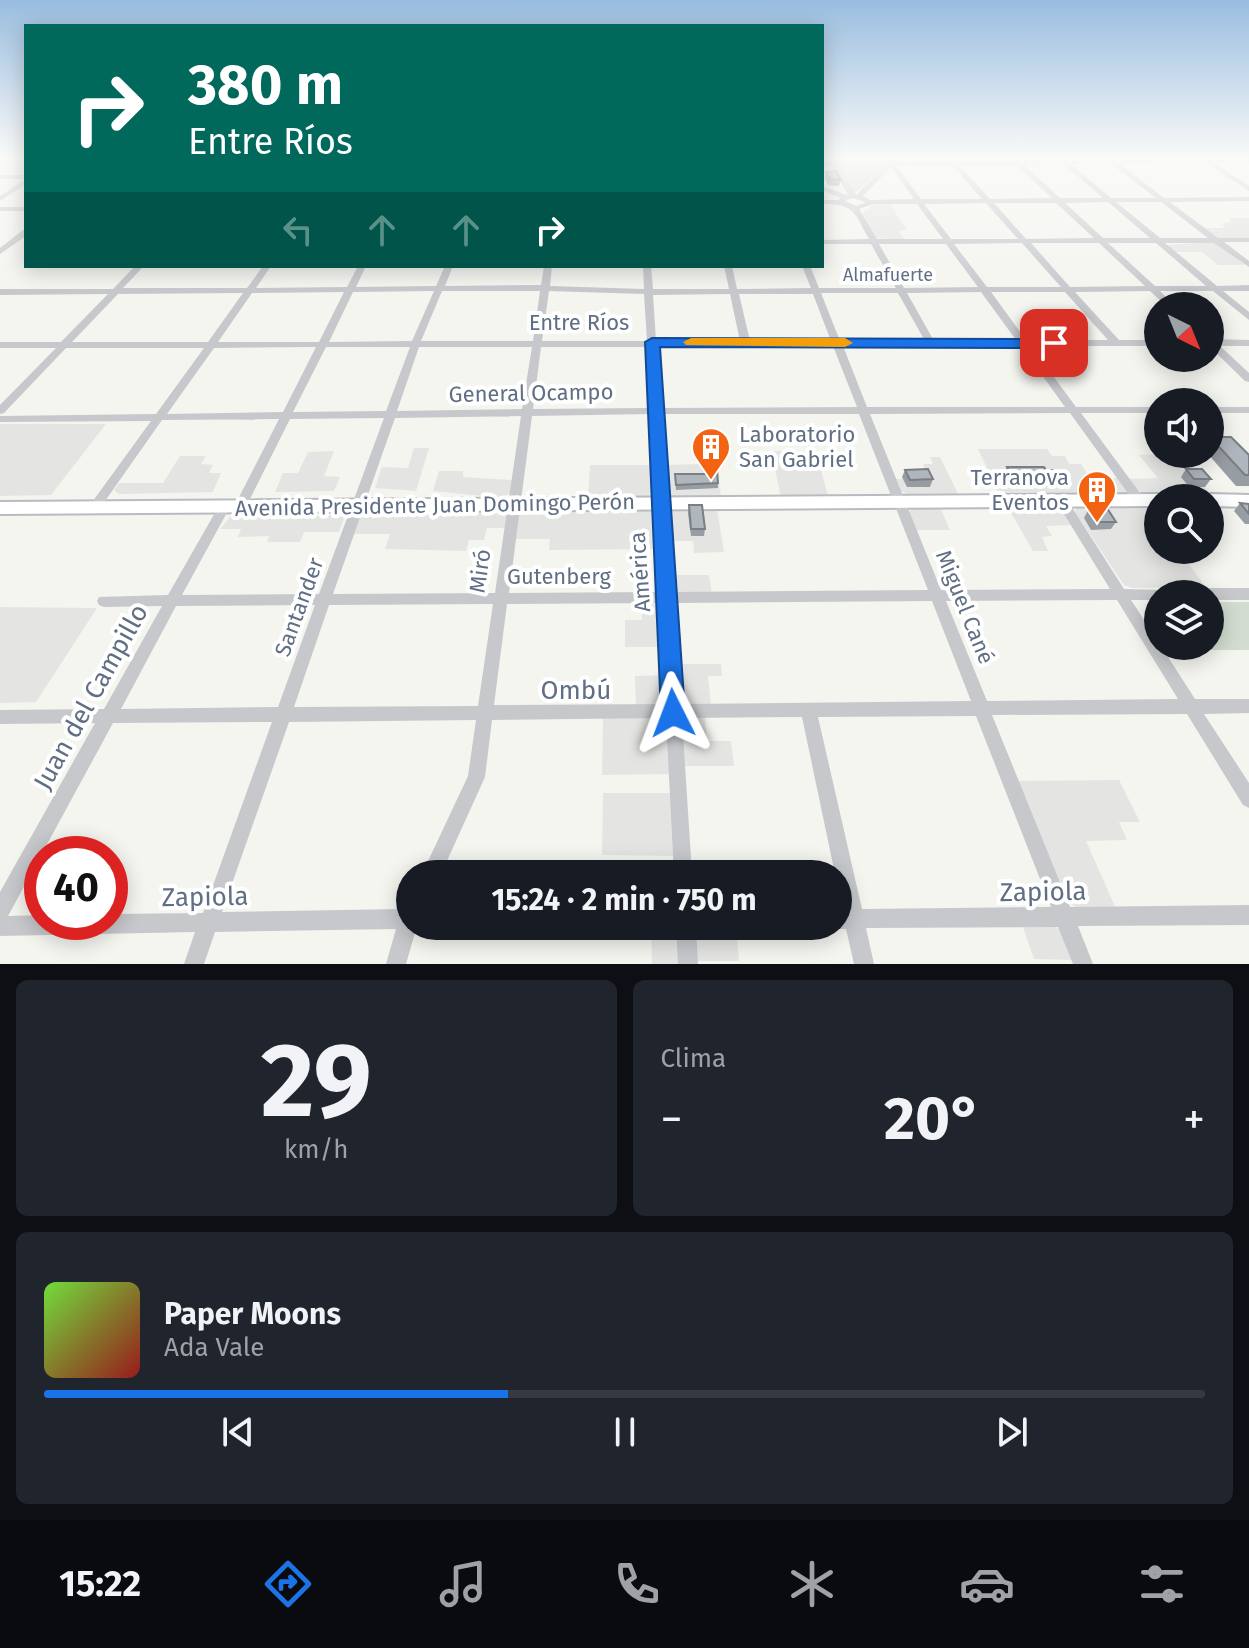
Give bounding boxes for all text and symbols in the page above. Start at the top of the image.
text: 380 m [188,52,343,119]
icon: right [56,56,160,160]
text: Entre Ríos [188,120,353,164]
icon: left [276,208,320,252]
icon: ahead [360,208,404,252]
icon: ahead [444,208,488,252]
icon: right [528,208,572,252]
street label: Almafuerte [843,264,933,286]
north arrow [1144,292,1224,372]
map controls [1144,292,1224,660]
street label: Entre Ríos [529,309,629,336]
pin [1020,309,1088,377]
icon: arrive [1032,321,1076,365]
street label: General Ocampo [448,378,614,408]
button: sound [1144,388,1224,468]
place label: Laboratorio San Gabriel [739,421,855,473]
building icon: Laboratorio San Gabriel [690,426,732,481]
place label: Terranova Eventos [971,464,1069,516]
building icon: Terranova Eventos [1076,469,1118,524]
button: search [1144,484,1224,564]
street label: Avenida Presidente Juan Domingo Perón [235,488,635,522]
street label: América [624,531,656,613]
street label: Miguel Cané [930,546,1000,668]
street label: Miró [464,547,496,595]
street label: Santander [269,553,329,660]
street label: Gutenberg [507,563,611,590]
button: layers [1144,580,1224,660]
street label: Juan del Campillo [27,599,155,795]
position arrow [631,671,715,755]
street label: Ombú [541,675,611,706]
speed limit sign: 40 [24,836,128,940]
street label: Zapiola [999,876,1087,908]
street label: Zapiola [161,881,249,913]
text: 15:24 · 2 min · 750 m [491,882,757,918]
text: 29 [261,1019,372,1144]
text: Clima [661,1043,726,1074]
text: 20° [884,1083,981,1155]
text: − [661,1093,683,1146]
text: + [1183,1093,1205,1146]
text: km/h [284,1134,348,1165]
text: Paper Moons [164,1296,341,1332]
text: Ada Vale [164,1332,264,1363]
icon: previous [216,1410,260,1454]
icon: pause [603,1410,647,1454]
icon: next [990,1410,1034,1454]
icon: directions [260,1556,316,1612]
icon: music [435,1556,491,1612]
icon: phone [609,1556,665,1612]
icon: climate [784,1556,840,1612]
icon: car [959,1556,1015,1612]
icon: filters [1134,1556,1190,1612]
text: 15:22 [59,1562,141,1606]

